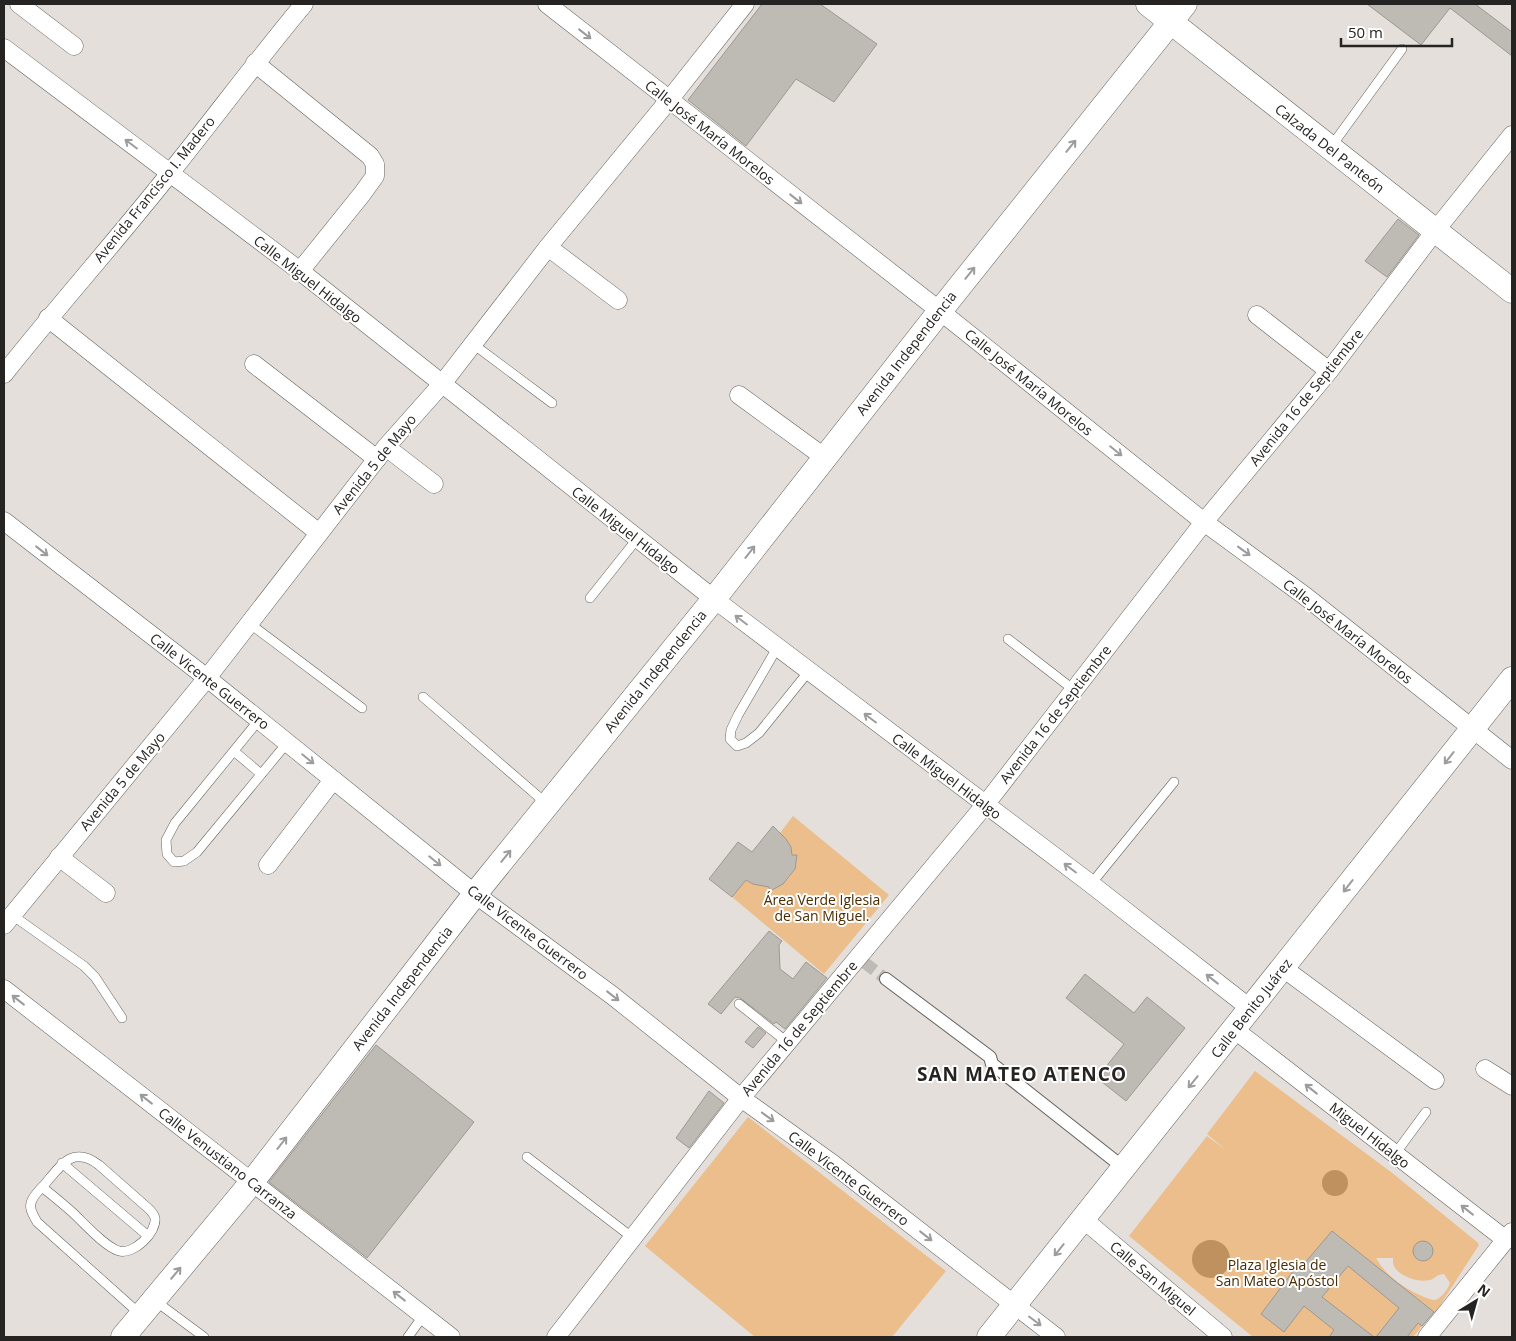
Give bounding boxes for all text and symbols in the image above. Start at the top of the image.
scale bar [1341,15,1452,47]
text: 50 m [1348,22,1383,42]
one-way arrow [578,29,592,39]
street label: Calle José María Morelos [641,75,779,189]
street label: Calzada Del Panteón [1271,99,1389,197]
street label: Avenida Francisco I. Madero [89,112,219,266]
one-way arrow [124,139,138,149]
one-way arrow [1066,140,1077,153]
one-way arrow [789,193,802,204]
street label: Calle Miguel Hidalgo [250,231,366,327]
one-way arrow [964,267,975,280]
street label: Avenida Independencia [851,287,961,419]
street label: Calle José María Morelos [961,324,1097,440]
street label: Avenida 16 de Septiembre [1245,324,1367,469]
street label: Avenida 5 de Mayo [328,410,420,518]
one-way arrow [1109,446,1122,457]
street label: Calle Miguel Hidalgo [568,482,684,578]
one-way arrow [35,546,49,556]
one-way arrow [745,546,756,559]
one-way arrow [1237,546,1251,556]
street label: Calle José María Morelos [1279,574,1417,688]
street label: Avenida Independencia [600,606,710,736]
one-way arrow [734,615,748,625]
street label: Calle Vicente Guerrero [146,628,274,734]
street label: Avenida 16 de Septiembre [995,641,1115,787]
one-way arrow [863,713,877,723]
street label: Avenida 5 de Mayo [75,728,169,834]
street label: Calle Miguel Hidalgo [888,729,1006,823]
one-way arrow [1444,751,1454,765]
one-way arrow [301,754,314,765]
one-way arrow [500,850,511,863]
one-way arrow [428,855,441,866]
one-way arrow [1064,863,1077,874]
one-way arrow [1343,879,1354,892]
street label: Calle Vicente Guerrero [464,880,592,984]
park label: Área Verde Iglesia de San Miguel. [764,890,880,925]
street label: Avenida Independencia [347,922,457,1054]
street label: Calle Benito Juárez [1206,954,1296,1062]
street label: Avenida 16 de Septiembre [737,956,861,1100]
one-way arrow [1206,973,1219,984]
one-way arrow [606,990,619,1001]
one-way arrow [12,994,25,1005]
district label: SAN MATEO ATENCO [917,1061,1127,1087]
one-way arrow [1188,1075,1199,1088]
one-way arrow [1304,1084,1318,1094]
one-way arrow [140,1094,153,1105]
street label: Miguel Hidalgo [1326,1098,1414,1172]
street label: Calle Venustiano Carranza [155,1103,301,1223]
one-way arrow [761,1112,775,1122]
street label: Calle Vicente Guerrero [785,1126,913,1230]
one-way arrow [277,1137,288,1150]
one-way arrow [1461,1205,1474,1216]
one-way arrow [919,1231,932,1242]
street label: Calle San Miguel [1106,1236,1200,1320]
one-way arrow [1054,1243,1065,1256]
park label: Plaza Iglesia de San Mateo Apóstol [1216,1255,1338,1290]
one-way arrow [171,1266,182,1279]
north arrow [1451,1276,1501,1326]
text: N [1474,1279,1494,1301]
one-way arrow [392,1291,405,1302]
one-way arrow [1028,1316,1041,1327]

